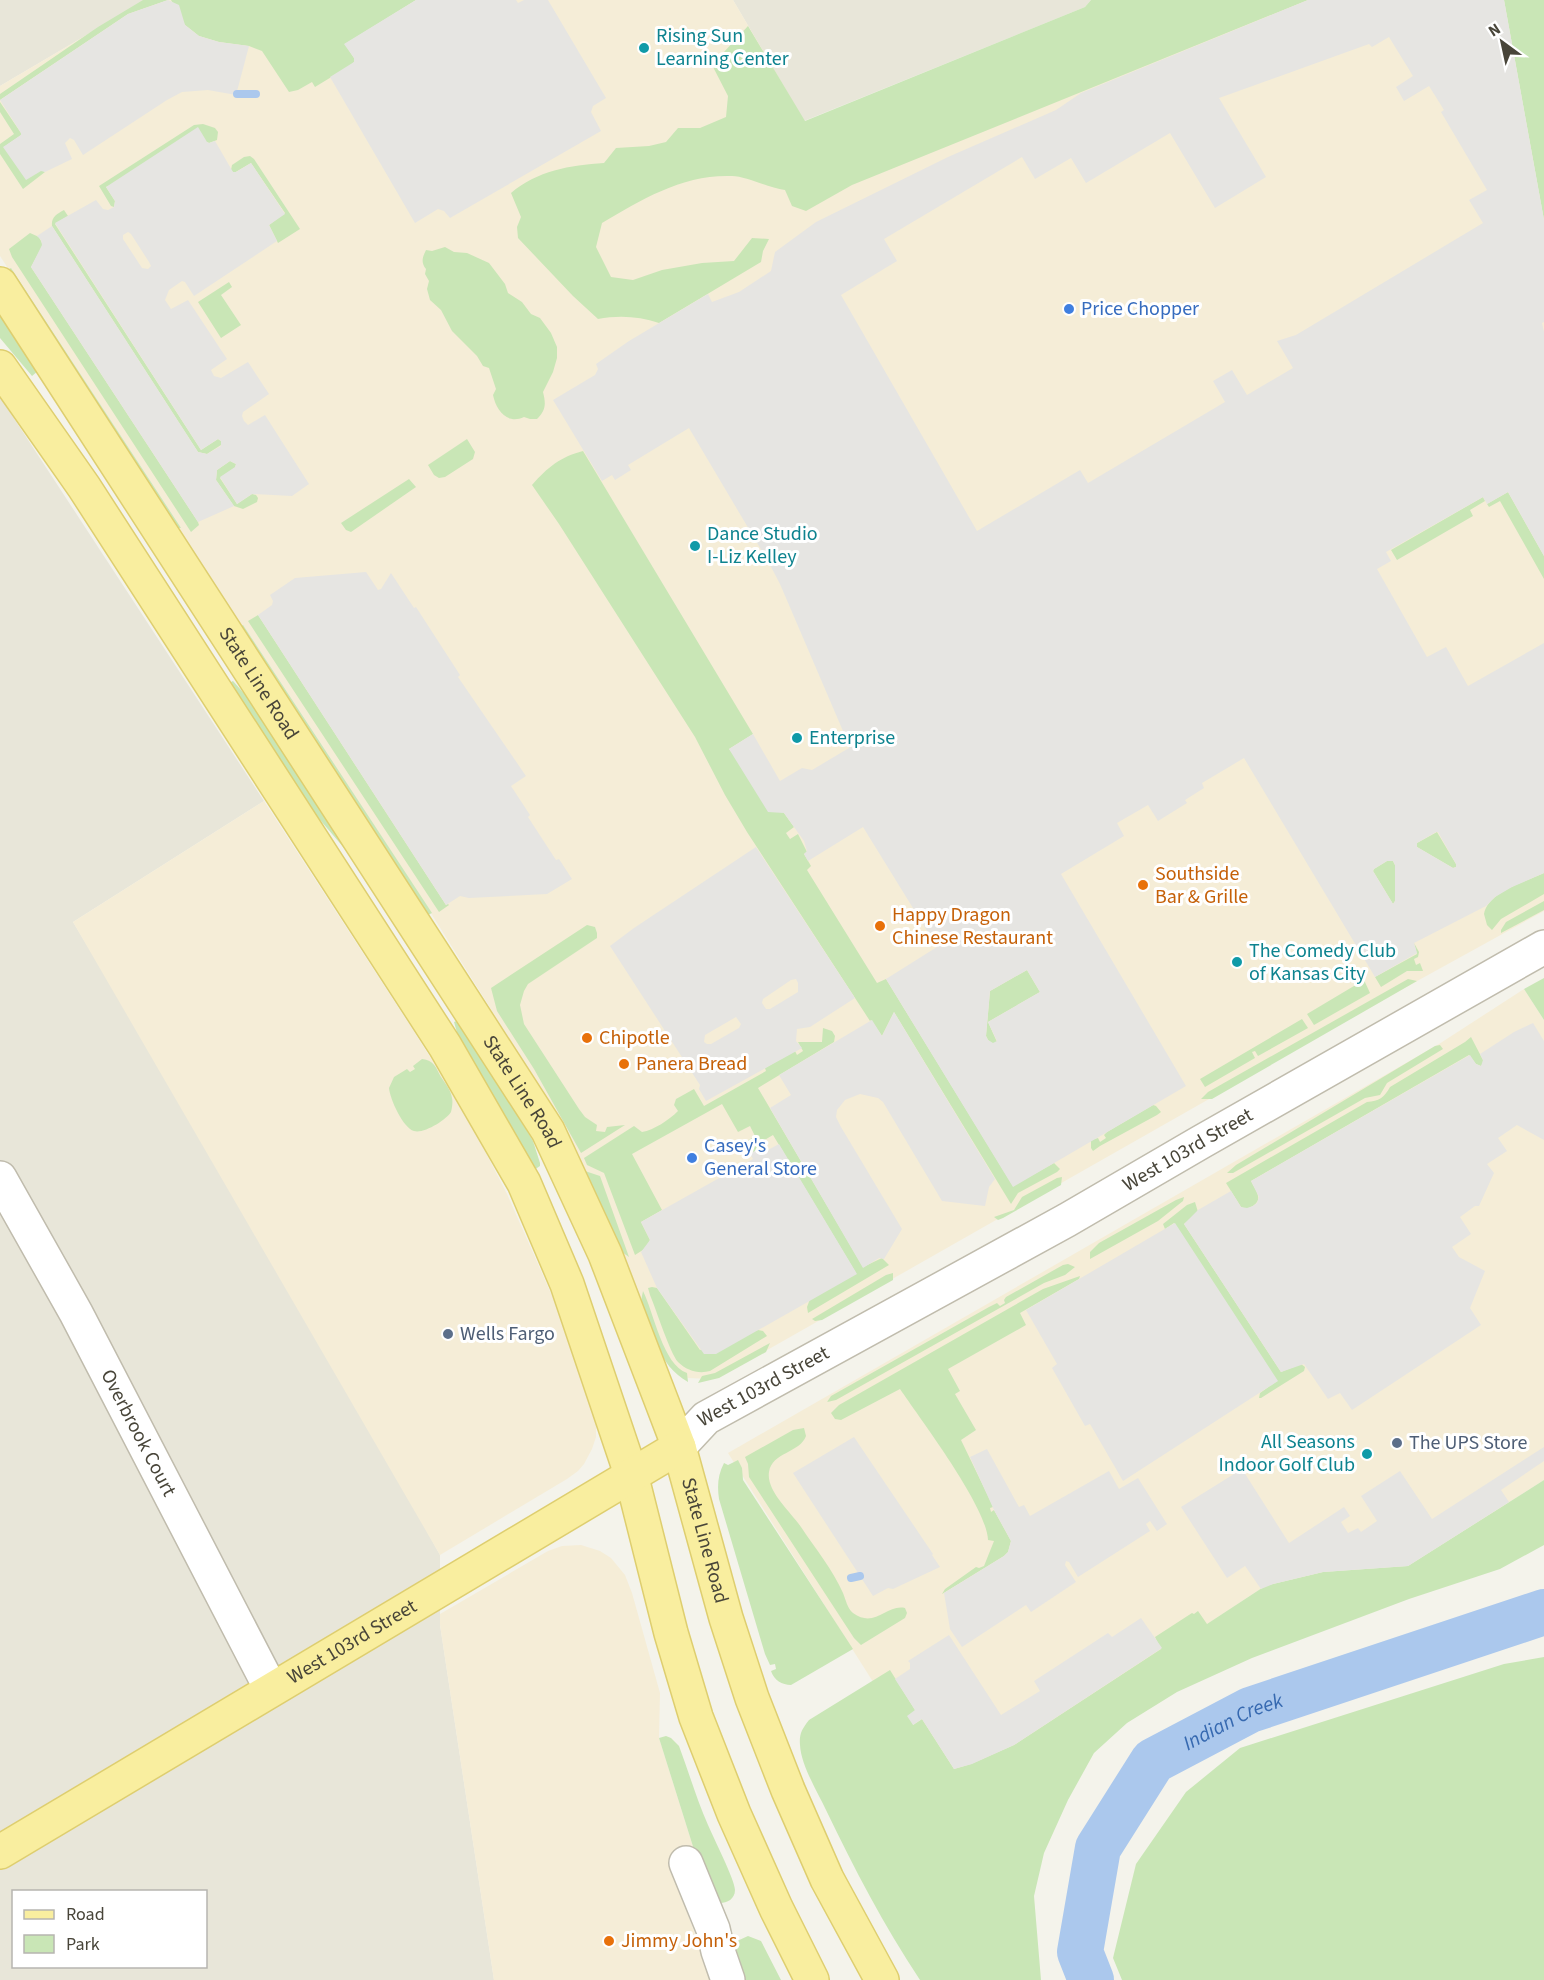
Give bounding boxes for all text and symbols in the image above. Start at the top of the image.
north arrow [1472,12,1532,72]
text: N [1484,18,1505,42]
place label: Rising Sun Learning Center [656,22,789,73]
marker: Rising Sun Learning Center [637,41,651,55]
place label: Price Chopper [1081,295,1199,323]
marker: Price Chopper [1062,302,1076,316]
place label: Dance Studio I-Liz Kelley [707,520,818,571]
marker: Dance Studio I-Liz Kelley [688,539,702,553]
street label: State Line Road [212,622,305,746]
place label: Enterprise [809,724,895,752]
marker: Enterprise [790,731,804,745]
place label: Southside Bar & Grille [1155,860,1248,911]
marker: Southside Bar & Grille [1136,878,1150,892]
place label: Happy Dragon Chinese Restaurant [892,901,1053,952]
marker: Happy Dragon Chinese Restaurant [873,919,887,933]
place label: The Comedy Club of Kansas City [1249,937,1396,988]
marker: The Comedy Club of Kansas City [1230,955,1244,969]
place label: Chipotle [599,1024,670,1052]
street label: State Line Road [476,1030,568,1153]
marker: Chipotle [580,1031,594,1045]
place label: Panera Bread [636,1050,747,1078]
marker: Panera Bread [617,1057,631,1071]
street label: West 103rd Street [1117,1101,1258,1199]
place label: Casey's General Store [704,1132,817,1183]
marker: Casey's General Store [685,1151,699,1165]
place label: Wells Fargo [460,1320,555,1348]
marker: Wells Fargo [441,1327,455,1341]
street label: West 103rd Street [692,1339,834,1434]
street label: Overbrook Court [94,1364,183,1502]
place label: All Seasons Indoor Golf Club [1219,1428,1355,1479]
place label: The UPS Store [1409,1429,1527,1457]
marker: The UPS Store [1390,1436,1404,1450]
marker: All Seasons Indoor Golf Club [1360,1447,1374,1461]
street label: State Line Road [674,1474,735,1606]
street label: West 103rd Street [282,1592,422,1691]
water label: Indian Creek [1178,1685,1288,1758]
legend [12,1890,207,1968]
text: Road [66,1902,105,1927]
place label: Jimmy John's [621,1927,737,1955]
text: Park [66,1932,100,1957]
marker: Jimmy John's [602,1934,616,1948]

